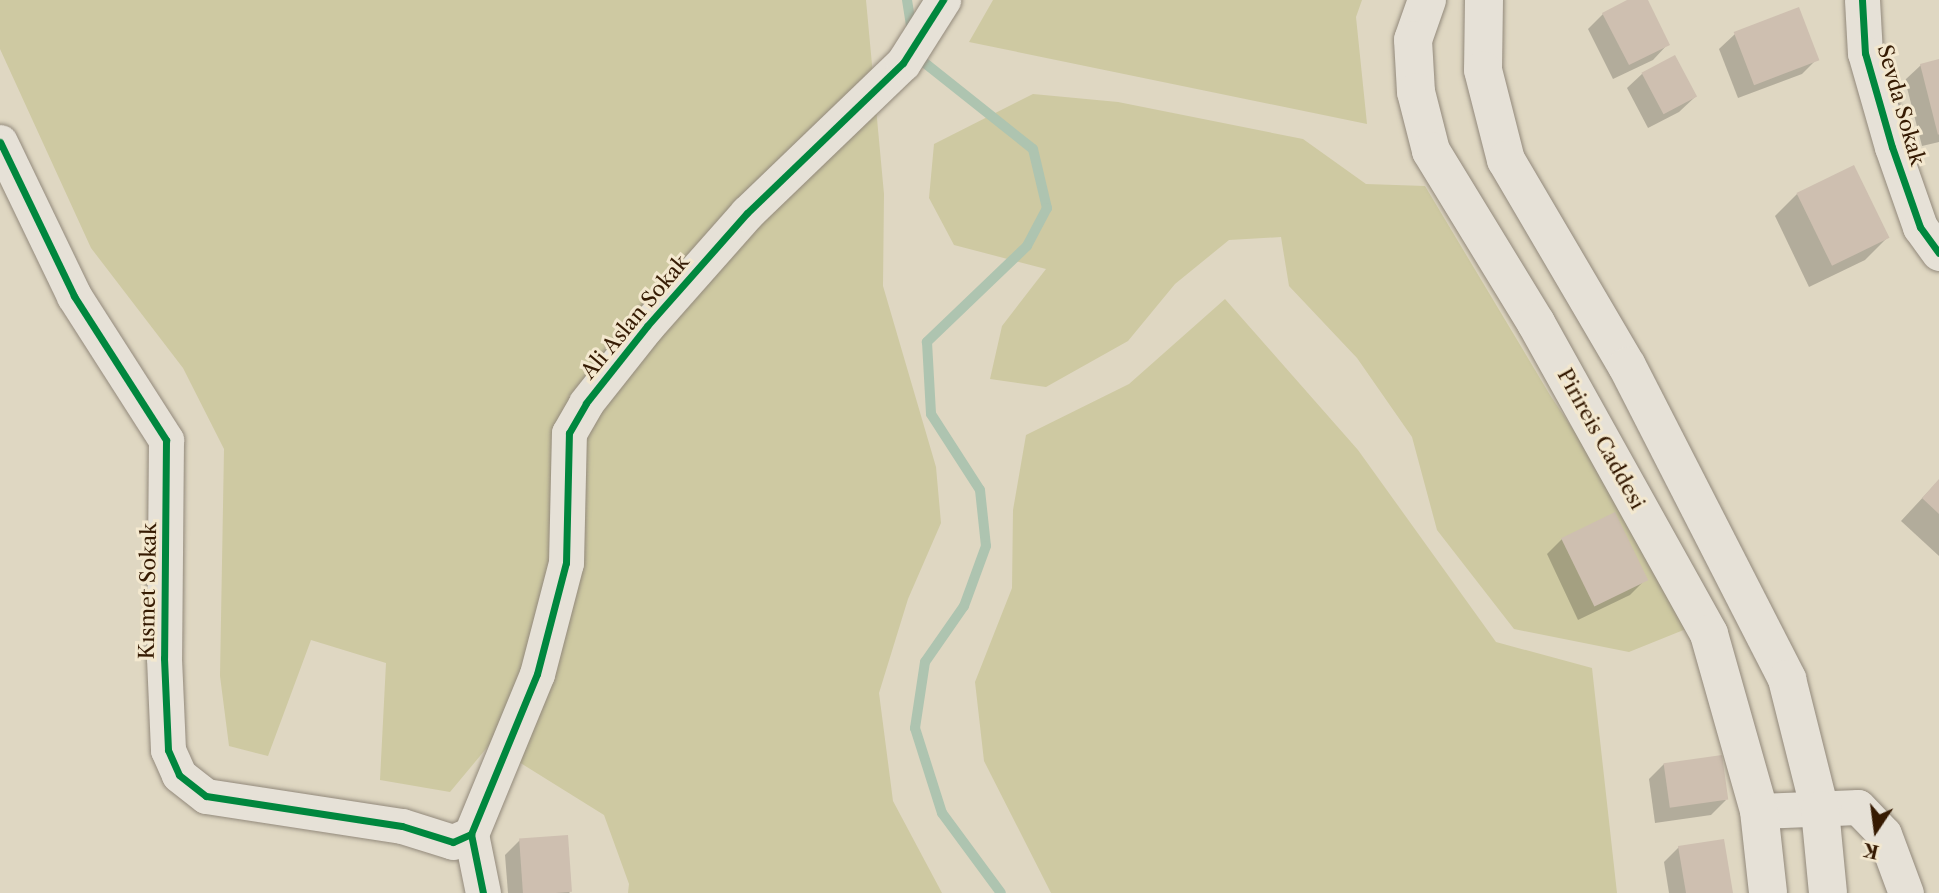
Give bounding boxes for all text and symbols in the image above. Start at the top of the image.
street label: Sevda Sokak [1872,42,1930,168]
street label: Ali Aslan Sokak [576,250,694,384]
street label: Pirireis Caddesi [1552,364,1650,514]
street label: Kısmet Sokak [134,522,162,660]
north arrow [1841,795,1911,865]
text: K [1861,838,1881,864]

